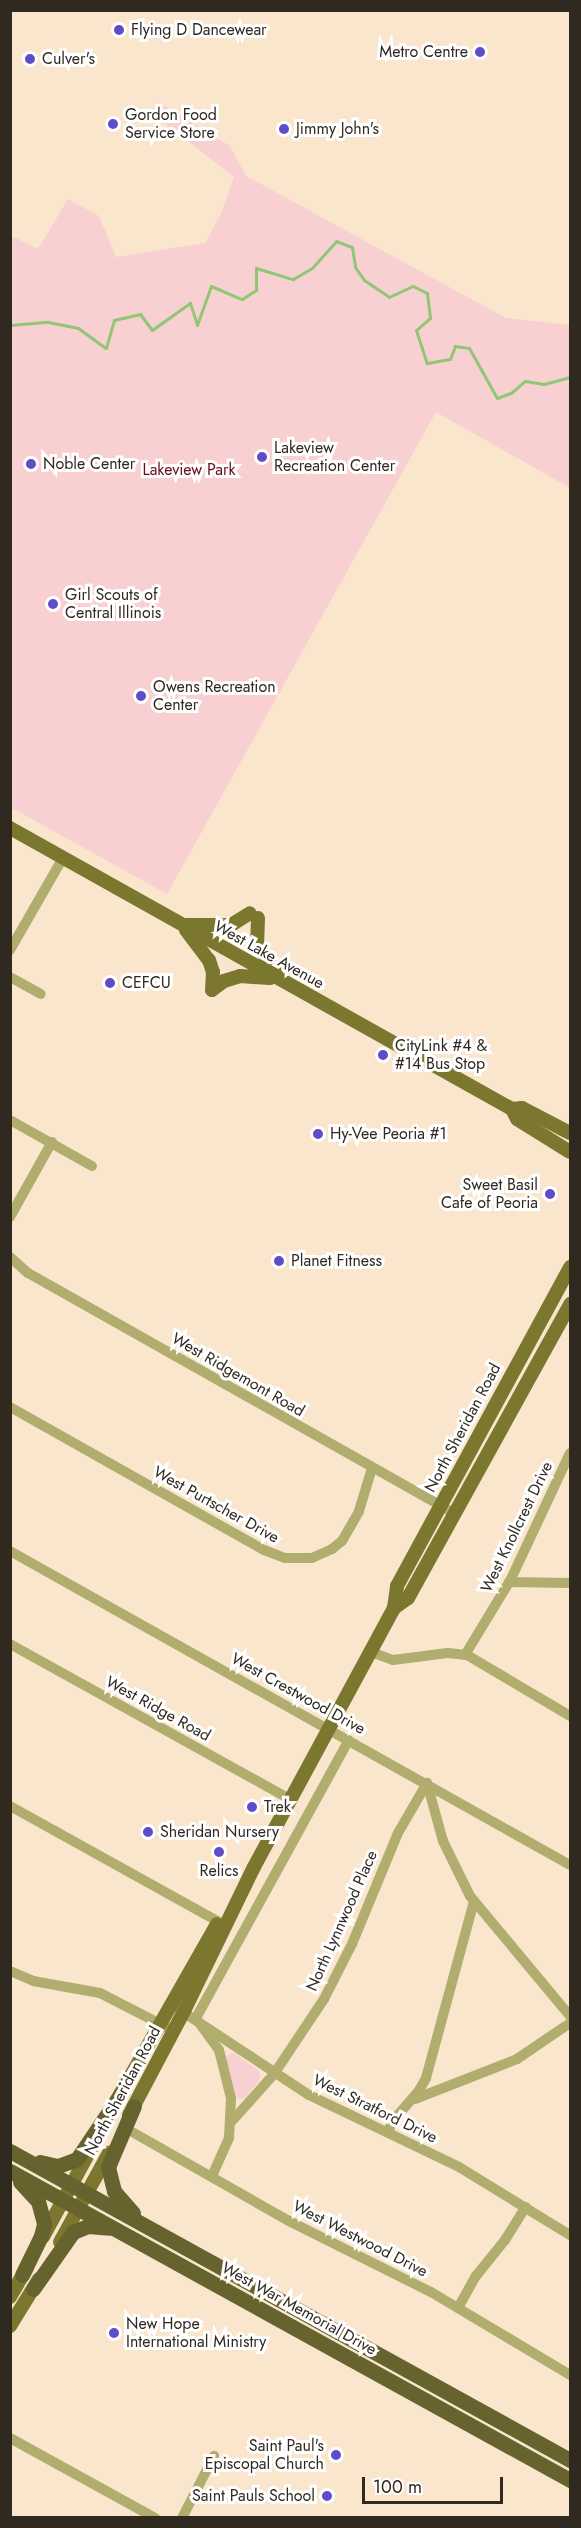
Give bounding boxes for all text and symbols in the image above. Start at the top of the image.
place label: Flying D Dancewear [131,20,267,40]
marker: Flying D Dancewear [112,23,126,37]
place label: Metro Centre [379,42,468,62]
marker: Metro Centre [473,45,487,59]
place label: Culver's [42,49,95,69]
marker: Culver's [23,52,37,66]
place label: Gordon Food Service Store [125,105,217,143]
marker: Gordon Food Service Store [106,117,120,131]
place label: Jimmy John's [296,119,379,139]
marker: Jimmy John's [277,122,291,136]
place label: Lakeview Recreation Center [274,438,395,476]
marker: Lakeview Recreation Center [255,450,269,464]
place label: Noble Center [43,454,135,474]
marker: Noble Center [24,457,38,471]
park label: Lakeview Park [142,460,236,480]
place label: Girl Scouts of Central Illinois [65,585,161,623]
marker: Girl Scouts of Central Illinois [46,597,60,611]
place label: Owens Recreation Center [153,677,276,715]
marker: Owens Recreation Center [134,689,148,703]
street label: West Lake Avenue [211,917,327,993]
place label: CEFCU [122,973,171,993]
marker: CEFCU [103,976,117,990]
place label: CityLink #4 & #14 Bus Stop [395,1036,487,1074]
marker: CityLink #4 & #14 Bus Stop [376,1048,390,1062]
place label: Hy-Vee Peoria #1 [330,1124,447,1144]
marker: Hy-Vee Peoria #1 [311,1127,325,1141]
place label: Sweet Basil Cafe of Peoria [441,1175,538,1213]
marker: Sweet Basil Cafe of Peoria [543,1187,557,1201]
place label: Planet Fitness [291,1251,382,1271]
marker: Planet Fitness [272,1254,286,1268]
street label: West Ridgemont Road [168,1329,308,1421]
street label: North Sheridan Road [421,1360,505,1496]
street label: West Knollcrest Drive [477,1458,557,1596]
street label: West Purtscher Drive [150,1463,282,1547]
street label: West Crestwood Drive [228,1649,368,1739]
street label: West Ridge Road [102,1672,214,1746]
place label: Trek [264,1797,291,1817]
marker: Trek [245,1800,259,1814]
place label: Sheridan Nursery [160,1822,279,1842]
marker: Sheridan Nursery [141,1825,155,1839]
marker: Relics [212,1845,226,1859]
street label: North Lynnwood Place [302,1848,382,1994]
place label: Relics [199,1861,239,1881]
street label: North Sheridan Road [81,2023,165,2159]
street label: West Stratford Drive [310,2071,440,2147]
street label: West Westwood Drive [289,2197,431,2281]
street label: West War Memorial Drive [218,2258,380,2360]
place label: New Hope International Ministry [126,2314,266,2352]
marker: New Hope International Ministry [107,2326,121,2340]
place label: Saint Paul's Episcopal Church [205,2436,324,2474]
marker: Saint Paul's Episcopal Church [329,2448,343,2462]
scale bar [365,2465,506,2503]
text: 100 m [373,2474,422,2500]
place label: Saint Pauls School [192,2486,315,2506]
marker: Saint Pauls School [320,2489,334,2503]

